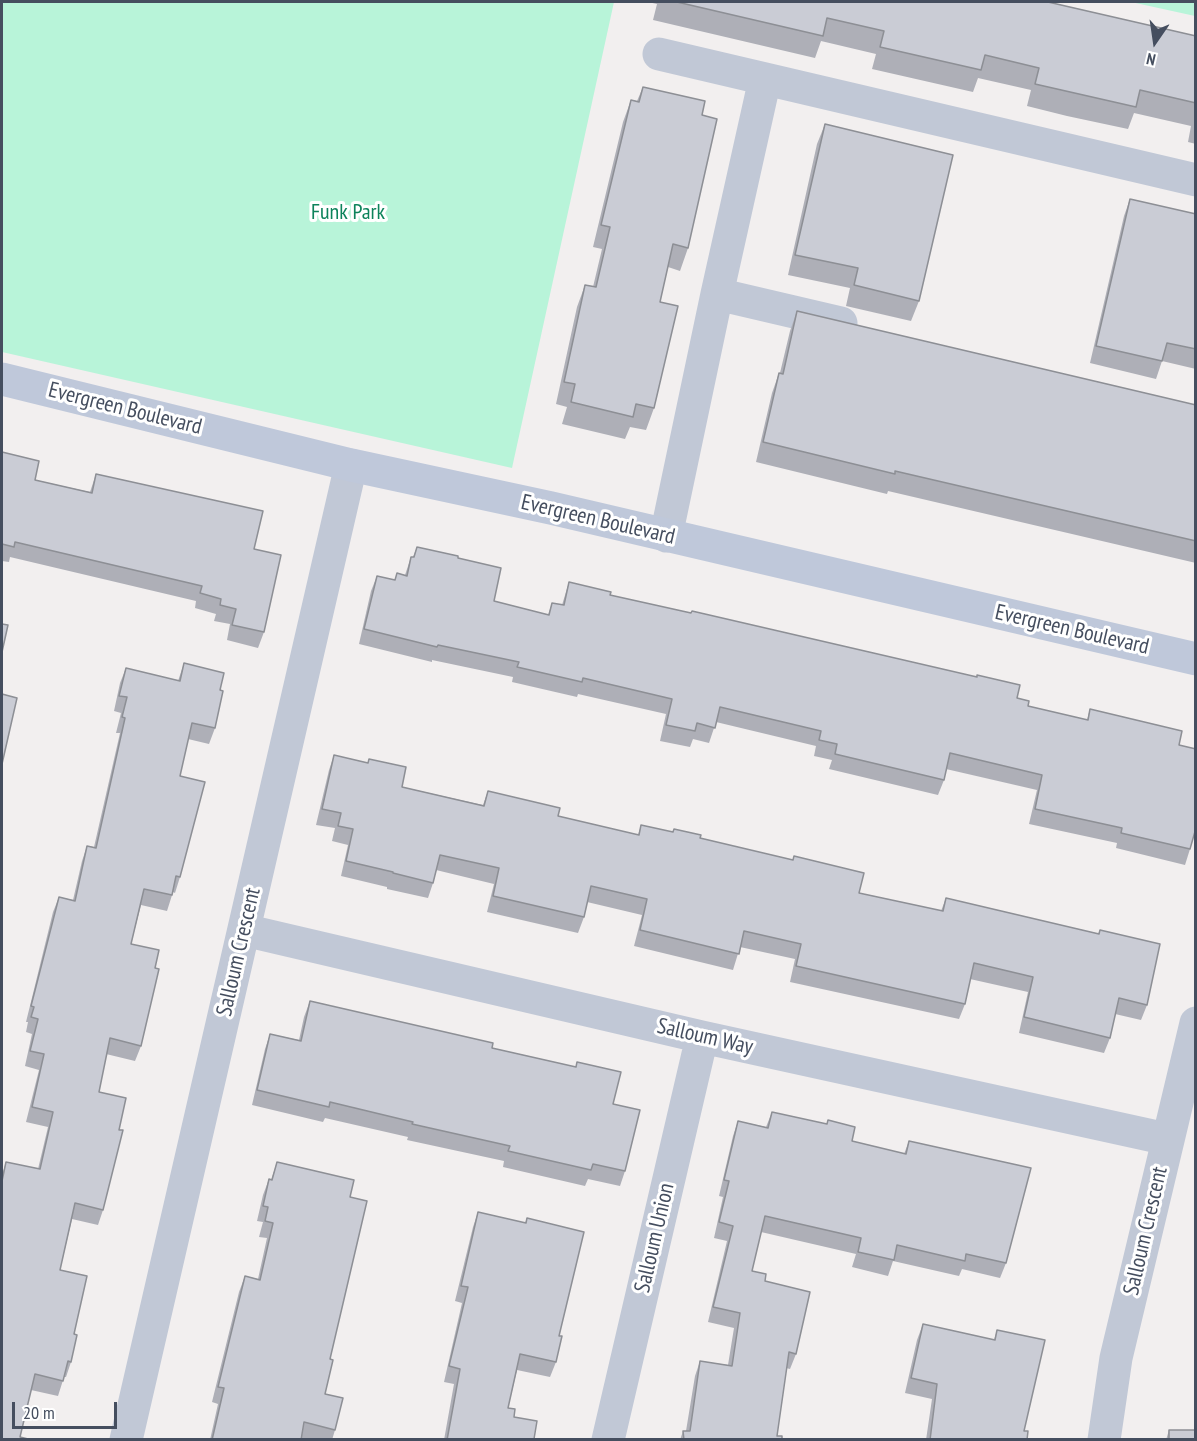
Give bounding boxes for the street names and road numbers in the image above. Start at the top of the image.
street label: Evergreen Boulevard [46,377,204,441]
street label: Evergreen Boulevard [519,489,677,551]
street label: Evergreen Boulevard [993,599,1151,661]
street label: Salloum Crescent [211,885,267,1019]
street label: Salloum Way [654,1013,756,1061]
street label: Salloum Crescent [1118,1164,1174,1298]
street label: Salloum Union [630,1181,680,1295]

